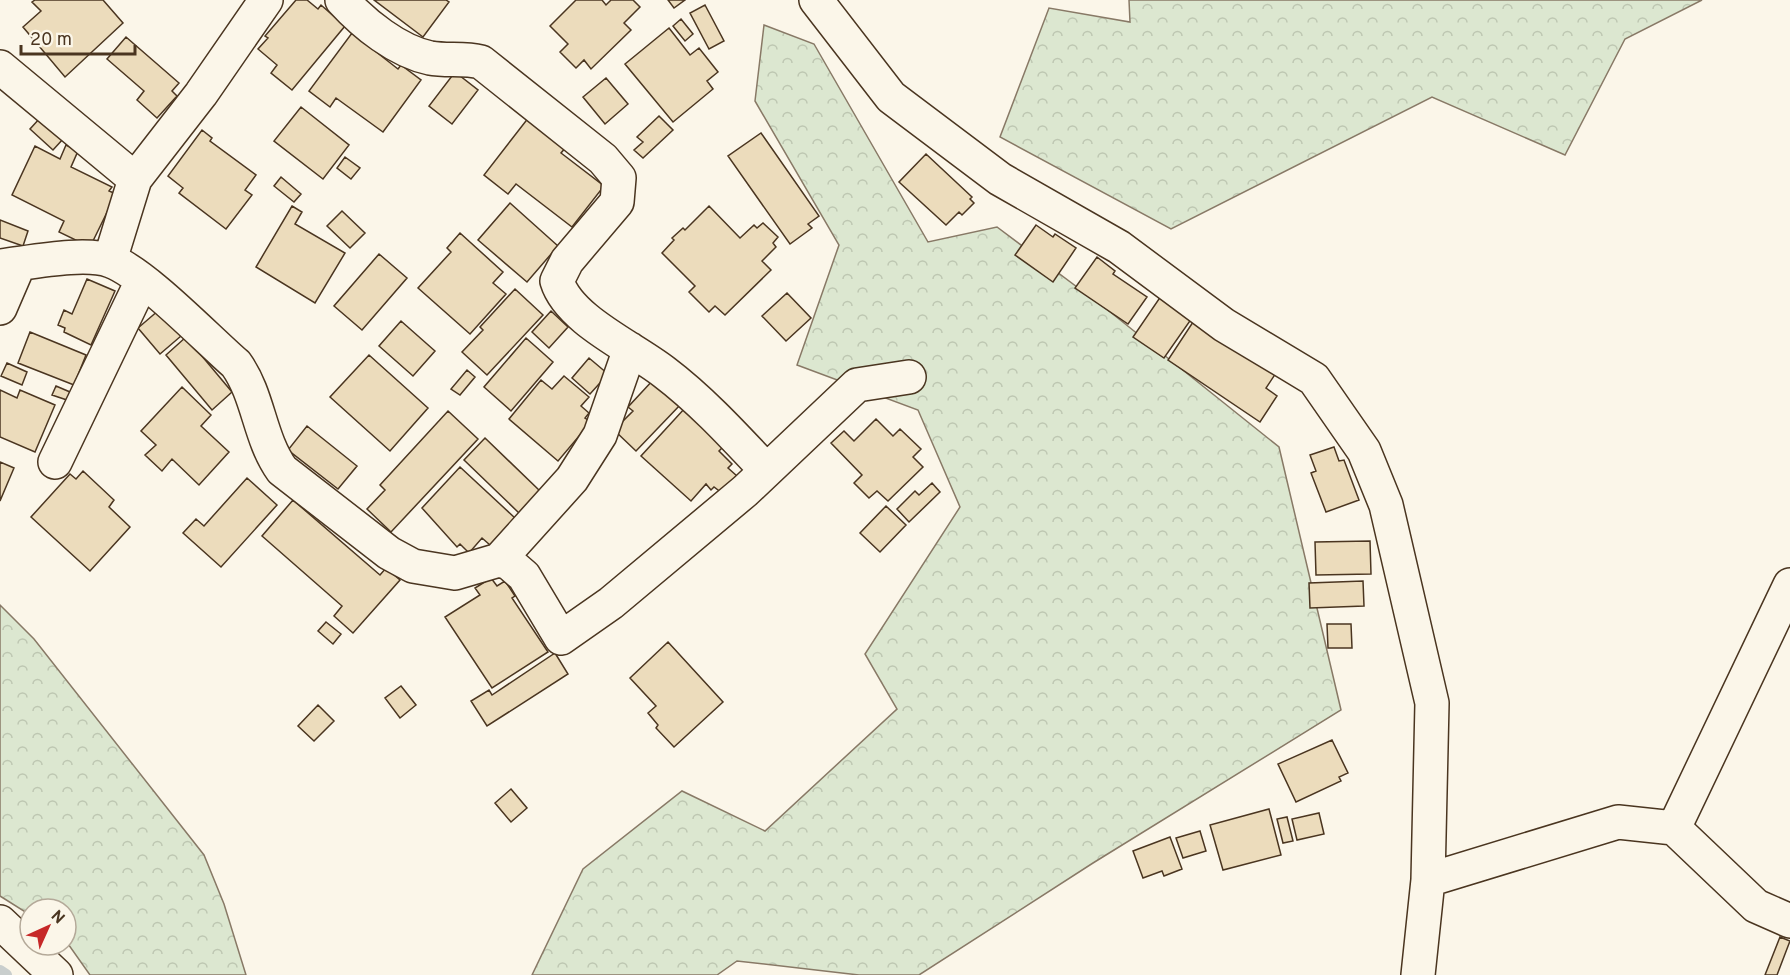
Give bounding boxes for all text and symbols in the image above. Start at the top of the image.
scale bar [21,18,135,56]
text: 20 m [30,29,72,52]
north arrow [18,897,78,957]
text: N [46,907,68,929]

